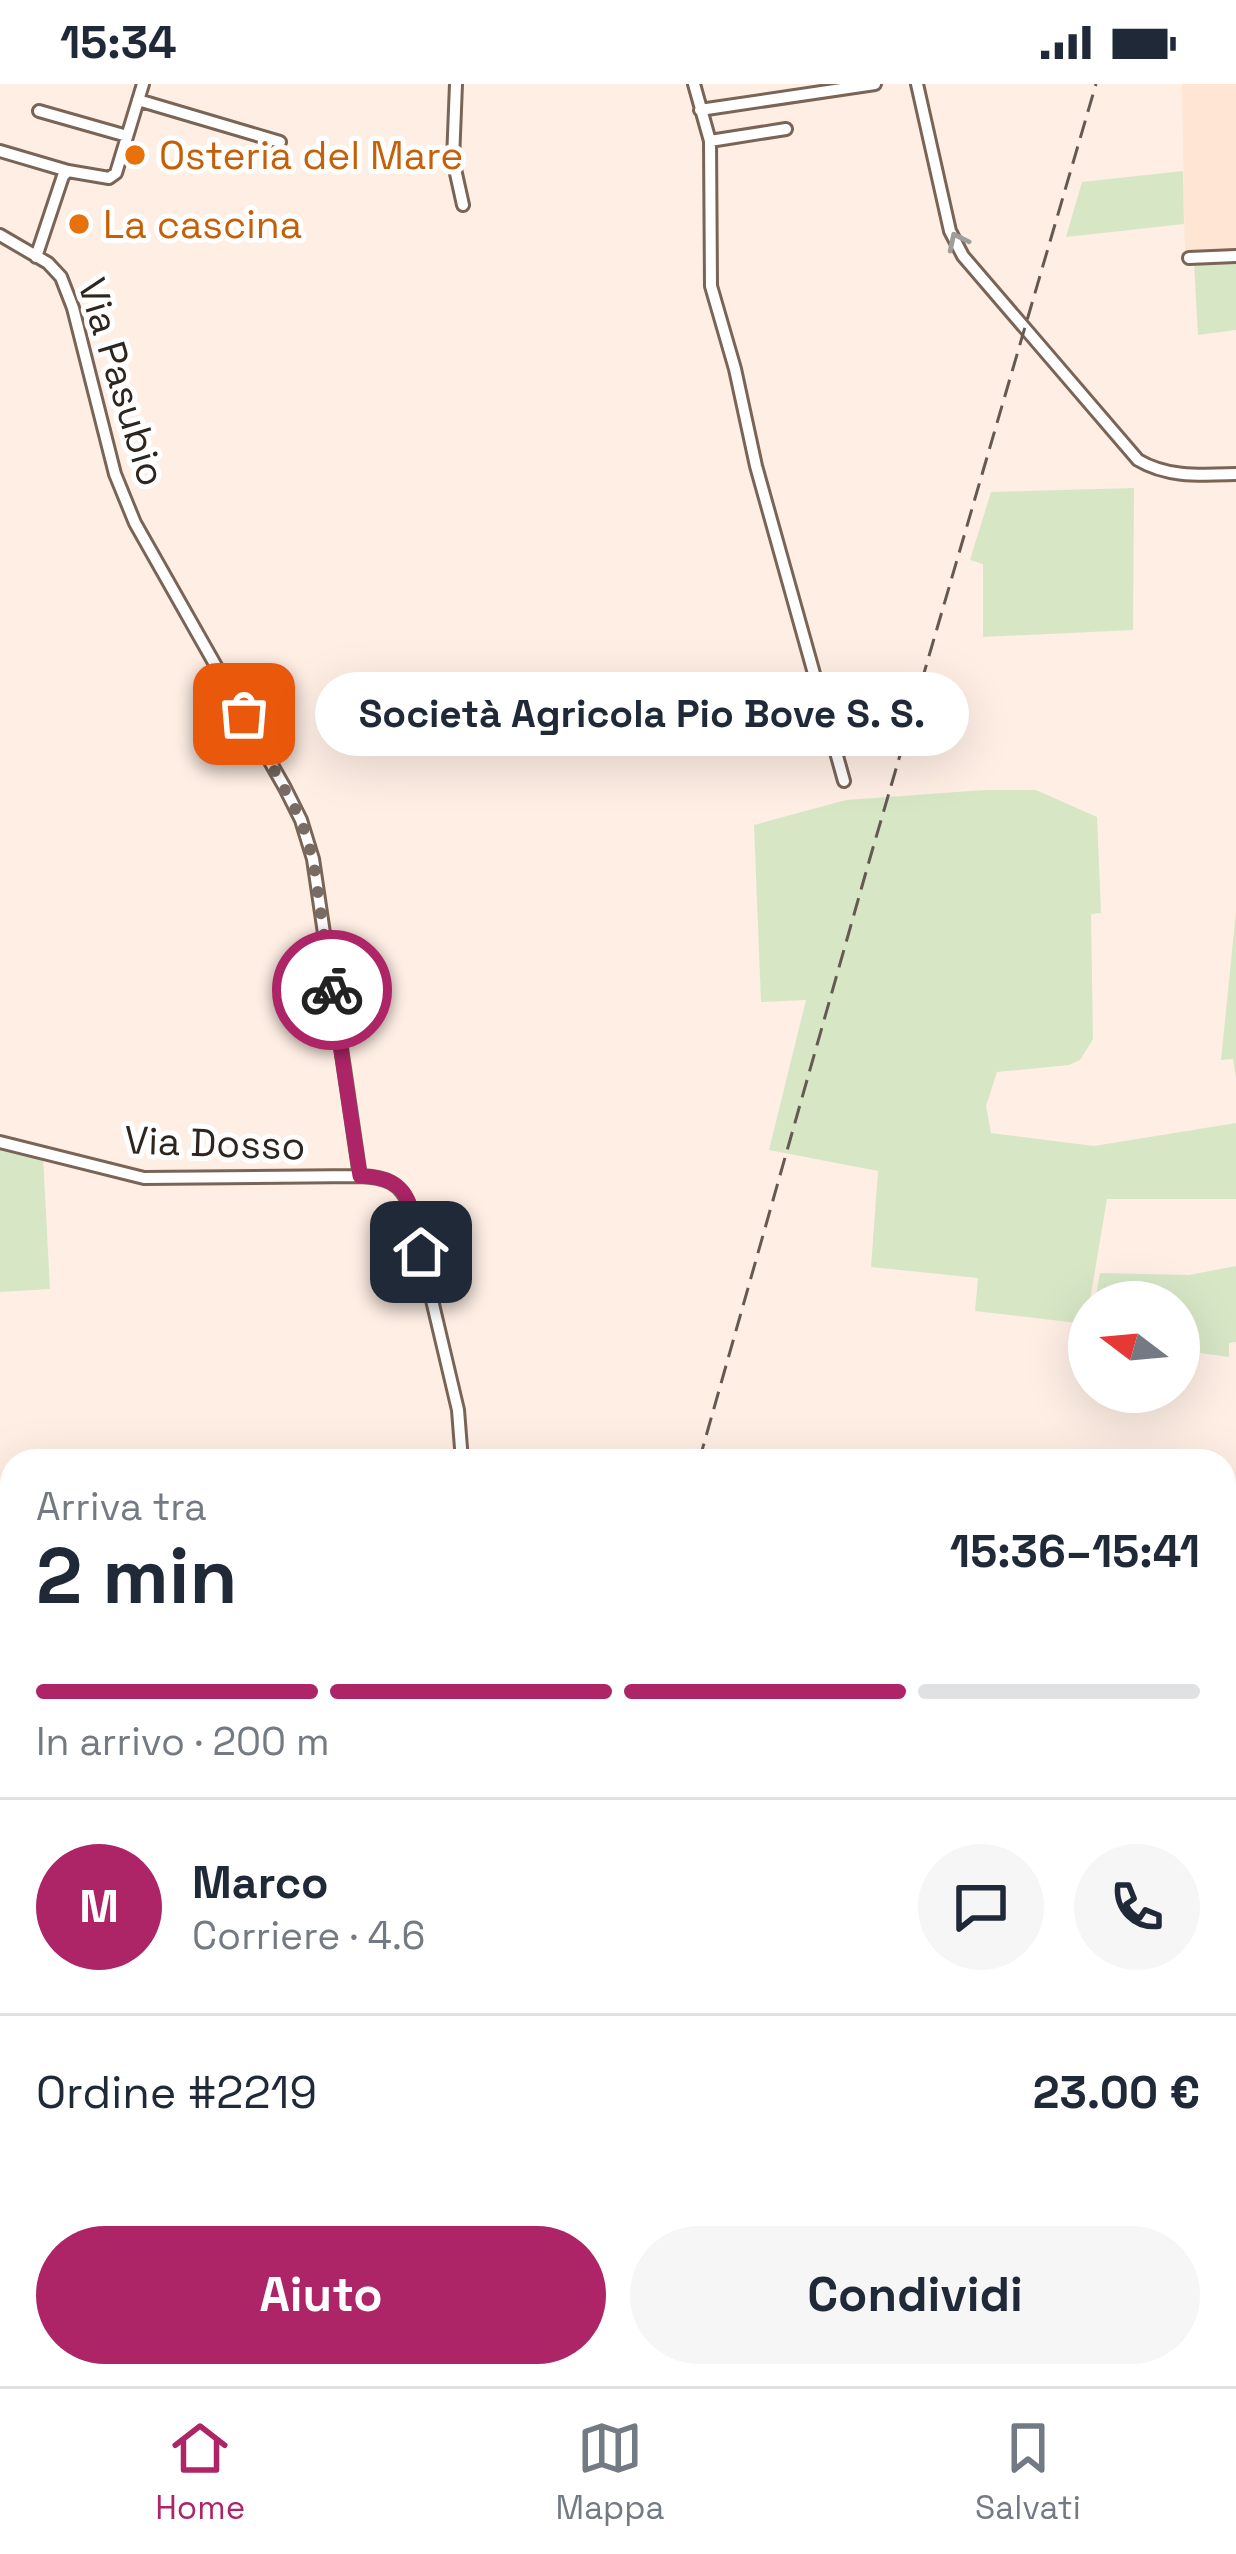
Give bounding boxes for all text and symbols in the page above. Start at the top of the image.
text: 15:34 [60,14,177,71]
place label: Osteria del Mare [159,131,463,180]
marker: Osteria del Mare [122,142,148,168]
place label: La cascina [103,200,302,249]
marker: La cascina [66,211,92,237]
one-way arrow [948,231,971,253]
street label: Via Pasubio [67,272,177,492]
pin [193,663,295,765]
callout: Società Agricola Pio Bove S. S. [316,672,970,756]
icon: bag [211,681,277,747]
text: Società Agricola Pio Bove S. S. [359,689,925,738]
courier [272,930,392,1050]
icon: bike [299,957,365,1023]
street label: Via Dosso [124,1115,306,1171]
pin [370,1201,472,1303]
icon: home [388,1219,454,1285]
north arrow [1068,1281,1200,1413]
map controls [1068,1281,1200,1413]
text: Arriva tra [36,1482,207,1531]
text: 15:36–15:41 [950,1523,1200,1580]
text: 2 min [36,1526,238,1626]
text: In arrivo · 200 m [36,1717,330,1766]
button: chat [918,1844,1044,1970]
button: phone [1074,1844,1200,1970]
text: Marco [192,1854,329,1911]
text: M [79,1878,119,1935]
text: Corriere · 4.6 [192,1911,425,1960]
text: Ordine #2219 [36,2064,317,2121]
text: 23.00 € [1033,2064,1200,2121]
button: Aiuto [36,2226,606,2364]
button: Condividi [630,2226,1200,2364]
tab: Home [155,2415,245,2529]
tab: Mappa [556,2415,665,2529]
tab: Salvati [975,2415,1081,2529]

